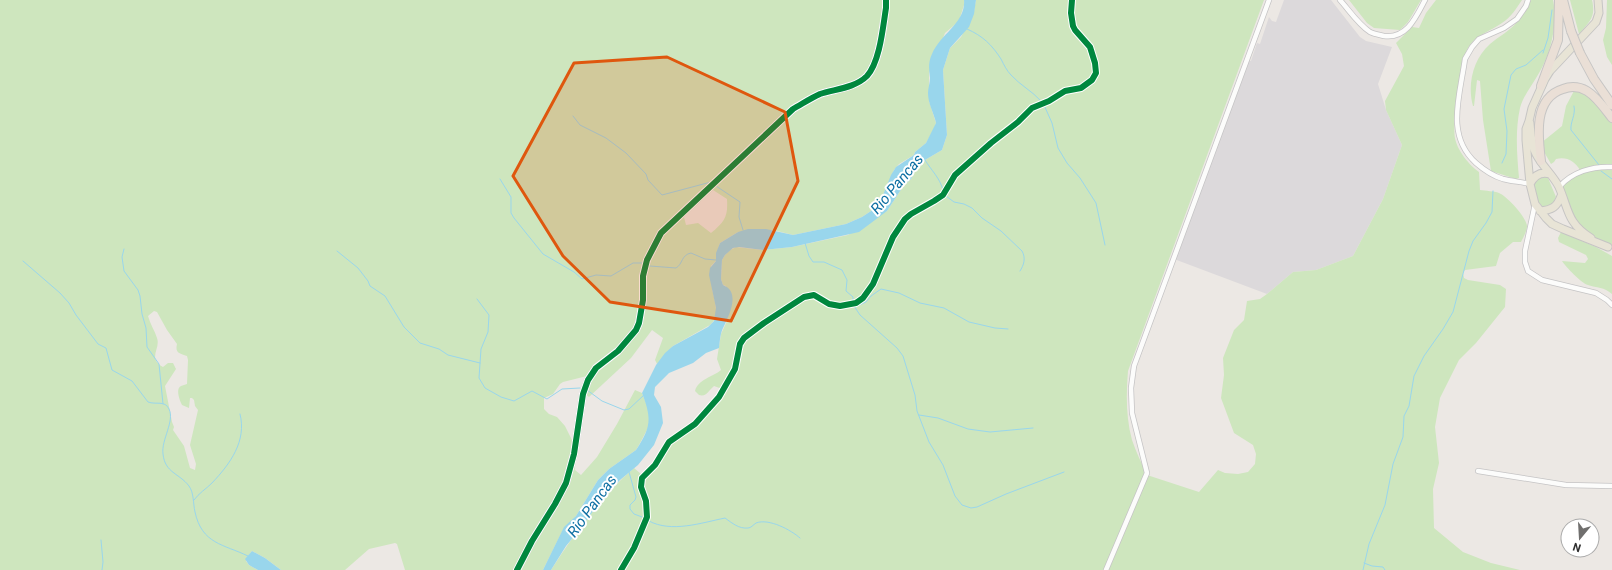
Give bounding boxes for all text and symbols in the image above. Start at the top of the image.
water label: Rio Pancas [867,150,927,218]
water label: Rio Pancas [563,471,621,541]
north arrow [1560,518,1600,558]
text: N [1571,540,1583,554]

